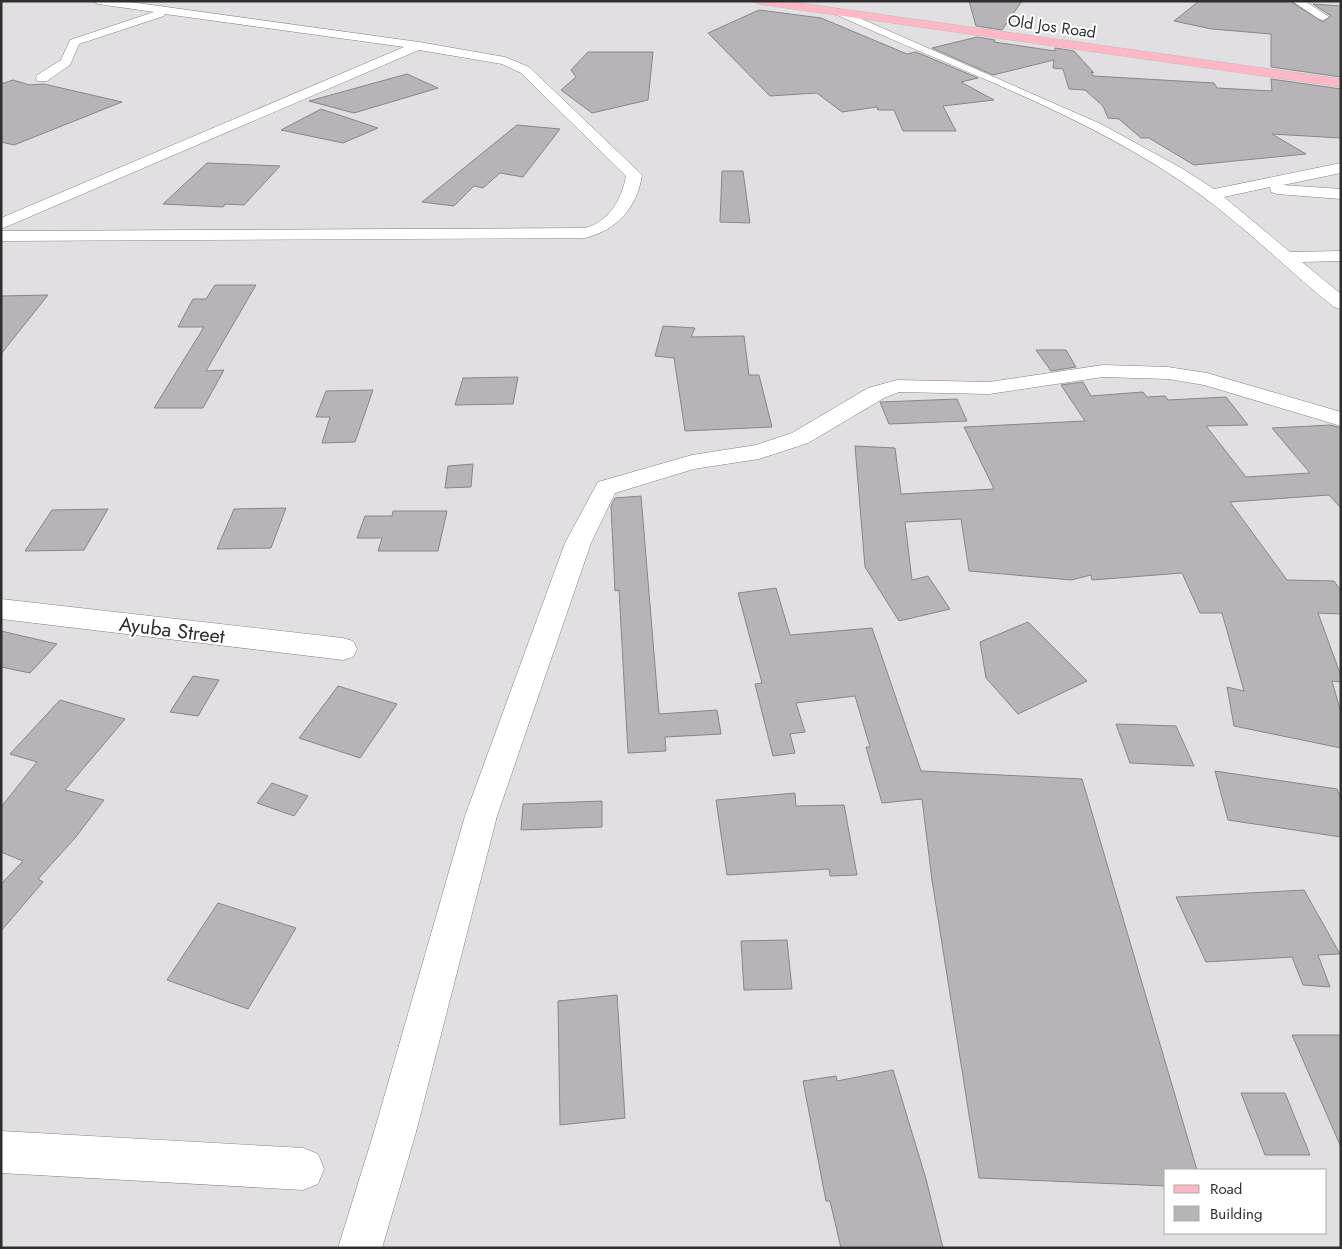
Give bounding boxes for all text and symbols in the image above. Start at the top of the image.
street label: Old Jos Road [1006,9,1097,44]
street label: Ayuba Street [117,610,227,651]
legend [1164,1169,1327,1234]
text: Road [1210,1178,1242,1200]
text: Building [1210,1203,1262,1225]

